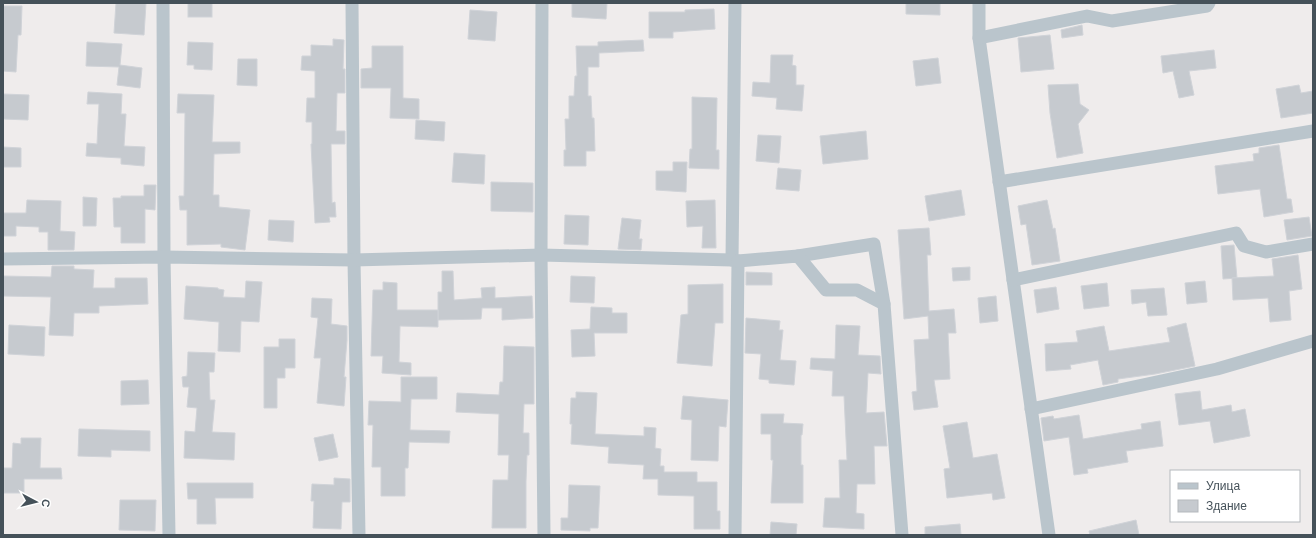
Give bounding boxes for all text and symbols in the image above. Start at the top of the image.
legend [1170,470,1300,522]
text: Улица [1206,478,1240,493]
north arrow [16,482,56,522]
text: Здание [1206,498,1247,513]
text: С [39,499,53,508]

